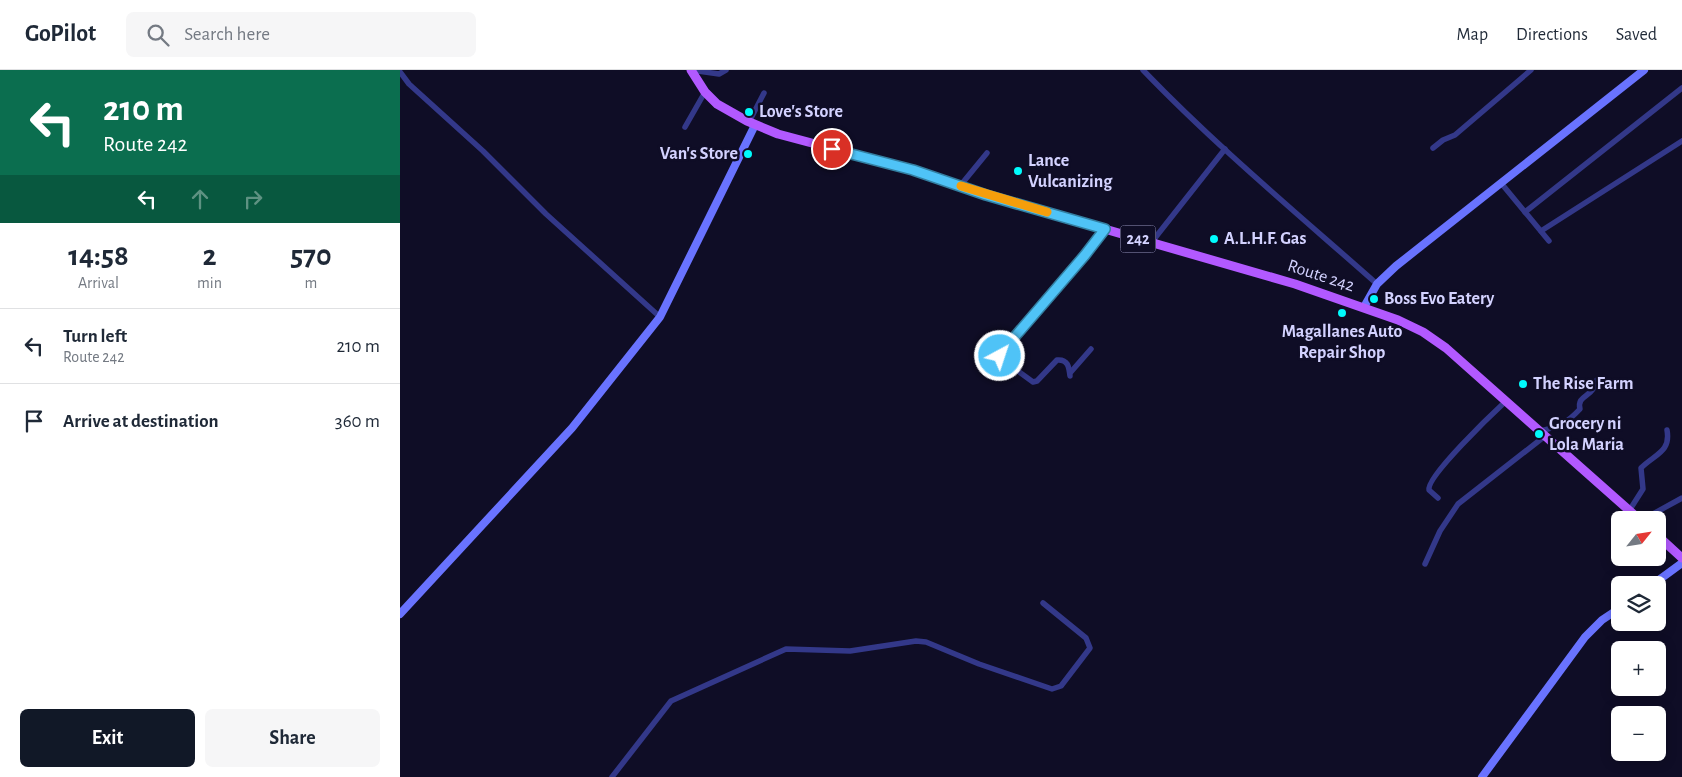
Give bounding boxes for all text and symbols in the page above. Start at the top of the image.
search box [126,12,476,57]
icon: search [144,21,172,49]
text: GoPilot [25,22,96,46]
text: Search here [184,25,270,44]
text: Map [1457,26,1488,44]
text: Directions [1516,26,1588,44]
text: Saved [1616,26,1657,44]
icon: left [20,90,85,155]
text: 210 m [103,92,184,127]
place label: Love's Store [759,103,843,121]
marker: Love's Store [743,106,755,118]
pin [811,128,853,170]
text: Route 242 [103,133,188,155]
icon: arrive [818,135,846,163]
place label: Van's Store [660,145,738,163]
marker: Van's Store [742,148,754,160]
place label: Lance Vulcanizing [1028,152,1113,191]
marker: Lance Vulcanizing [1012,165,1024,177]
icon: left [133,185,161,213]
icon: ahead [186,185,214,213]
icon: right [239,185,267,213]
road number: 242 [1120,226,1156,252]
place label: A.L.H.F. Gas [1224,230,1306,248]
marker: A.L.H.F. Gas [1208,233,1220,245]
text: 14:58 [68,241,129,271]
text: 2 [202,241,217,271]
text: 570 [290,241,332,271]
street label: Route 242 [1285,257,1357,295]
text: Arrival [78,275,119,291]
text: min [197,275,222,291]
text: m [305,275,317,291]
place label: Boss Evo Eatery [1384,290,1495,308]
marker: Boss Evo Eatery [1368,293,1380,305]
marker: Magallanes Auto Repair Shop [1336,307,1348,319]
place label: Magallanes Auto Repair Shop [1282,323,1402,362]
text: Turn left [63,327,127,346]
position arrow [973,329,1025,381]
icon: left [20,332,48,360]
text: 210 m [336,337,380,356]
text: Route 242 [63,349,124,365]
place label: The Rise Farm [1533,375,1633,393]
marker: The Rise Farm [1517,378,1529,390]
icon: arrive [20,407,48,435]
text: Arrive at destination [63,412,219,431]
text: 360 m [335,412,380,431]
place label: Grocery ni Lola Maria [1549,415,1624,454]
marker: Grocery ni Lola Maria [1533,428,1545,440]
north arrow [1611,511,1666,566]
map controls [1611,511,1666,761]
button: layers [1611,576,1666,631]
button: + [1611,641,1666,696]
button: − [1611,706,1666,761]
button: Exit [20,709,195,767]
button: Share [205,709,380,767]

